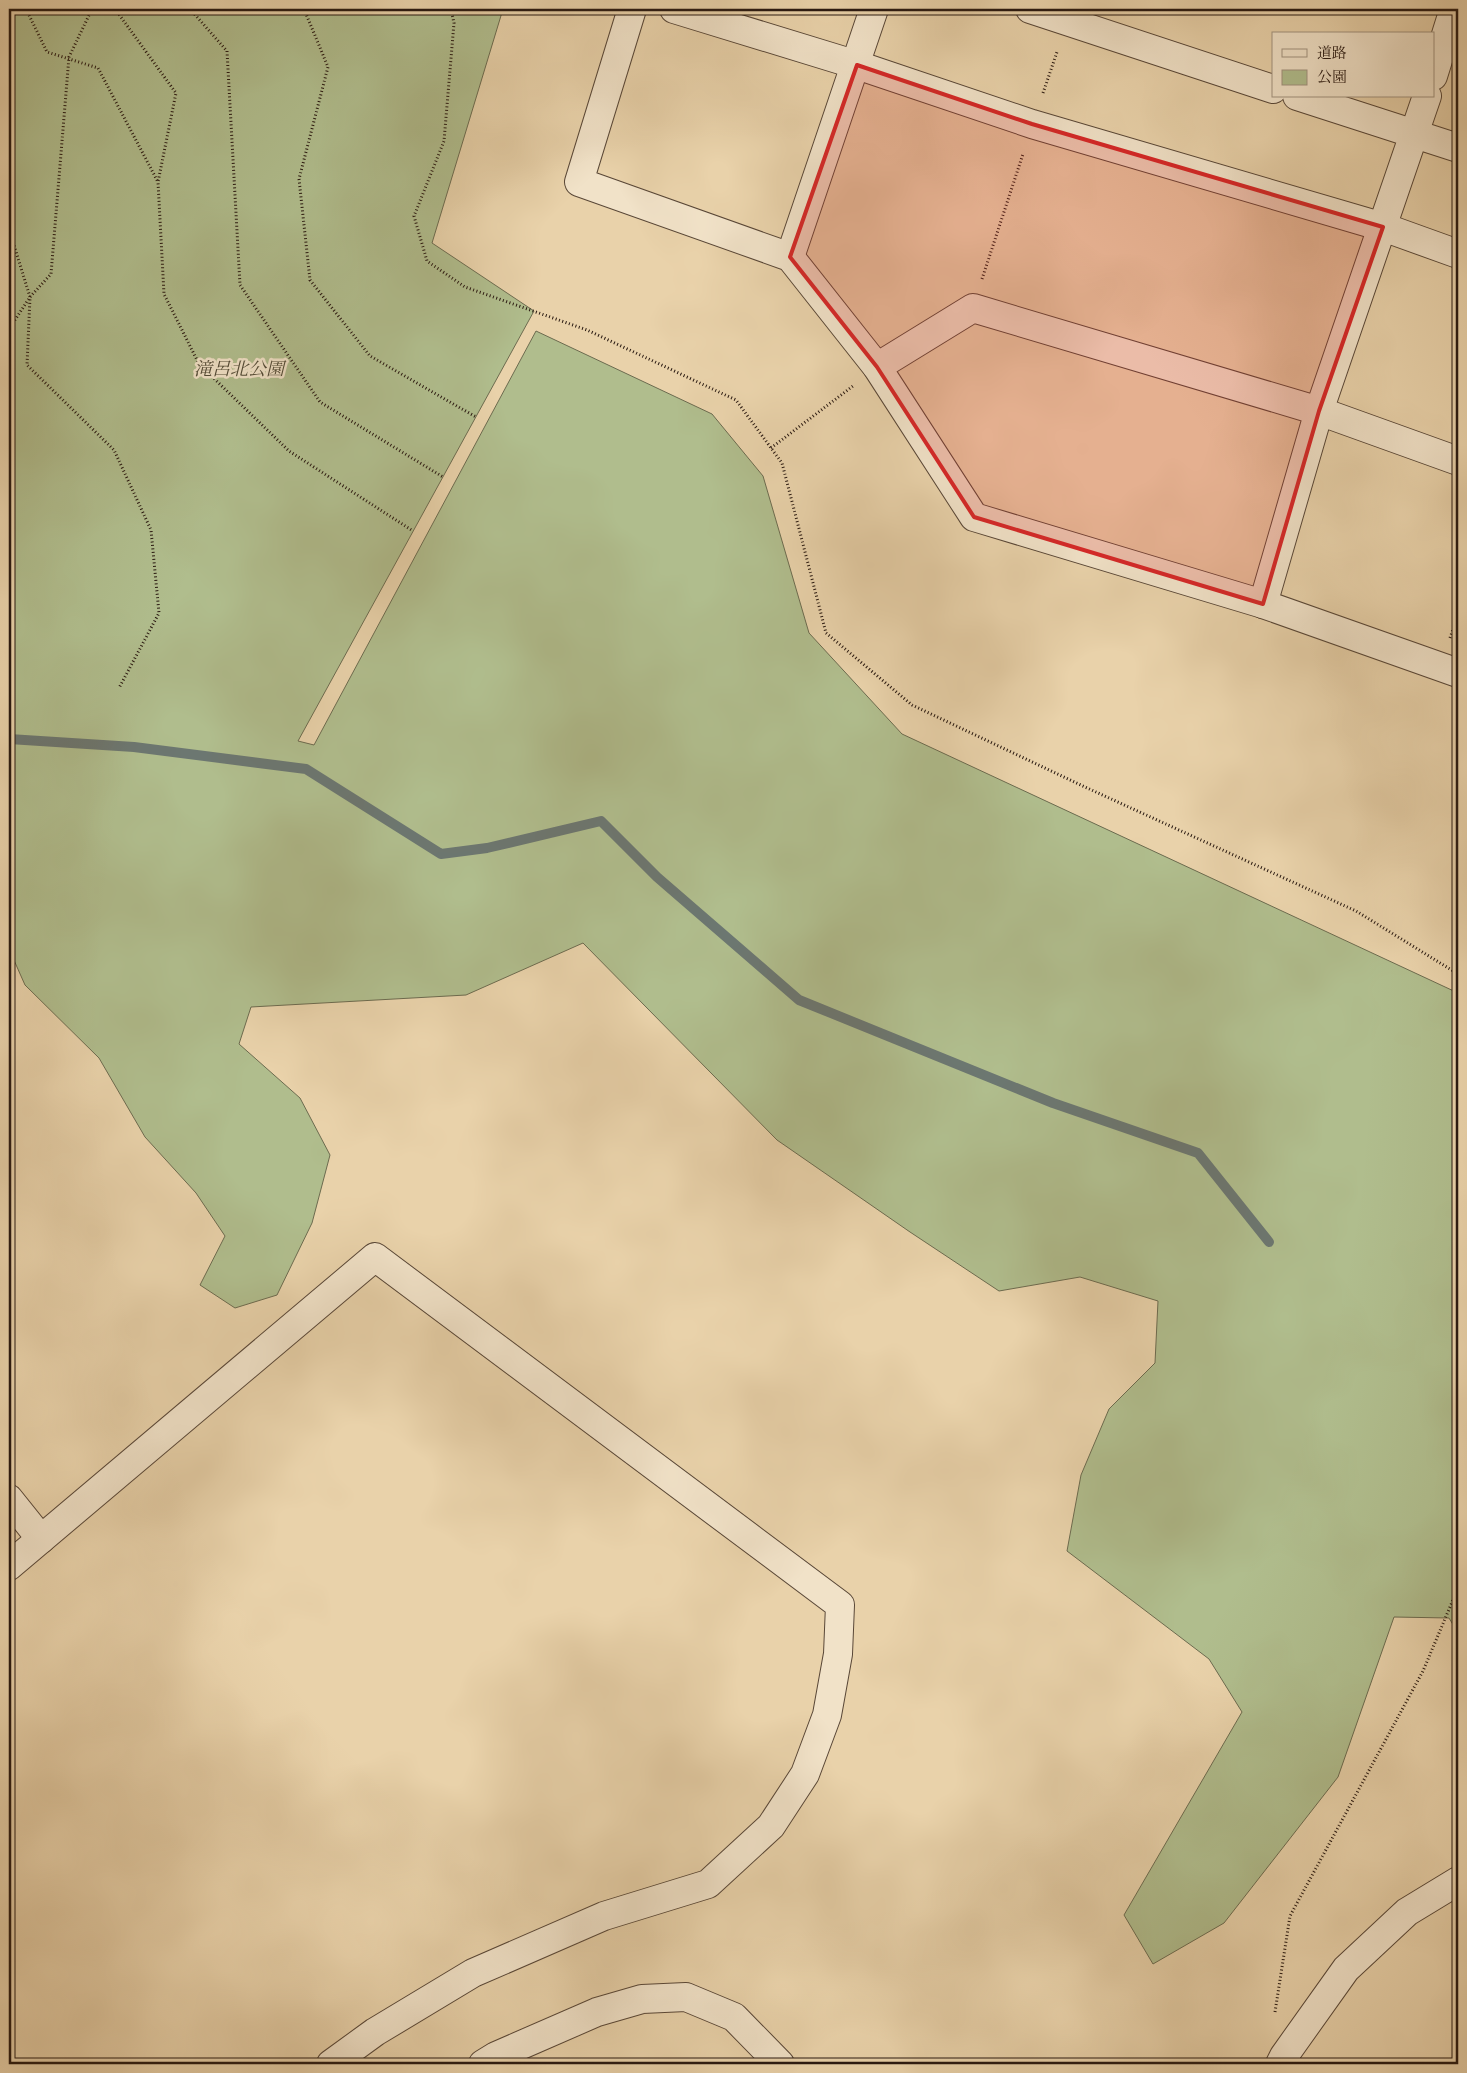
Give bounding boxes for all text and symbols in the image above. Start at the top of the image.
legend [1272,32,1434,98]
text: 道路 [1317,44,1347,62]
text: 公園 [1317,68,1347,86]
park label: 滝呂北公園 [194,358,287,380]

